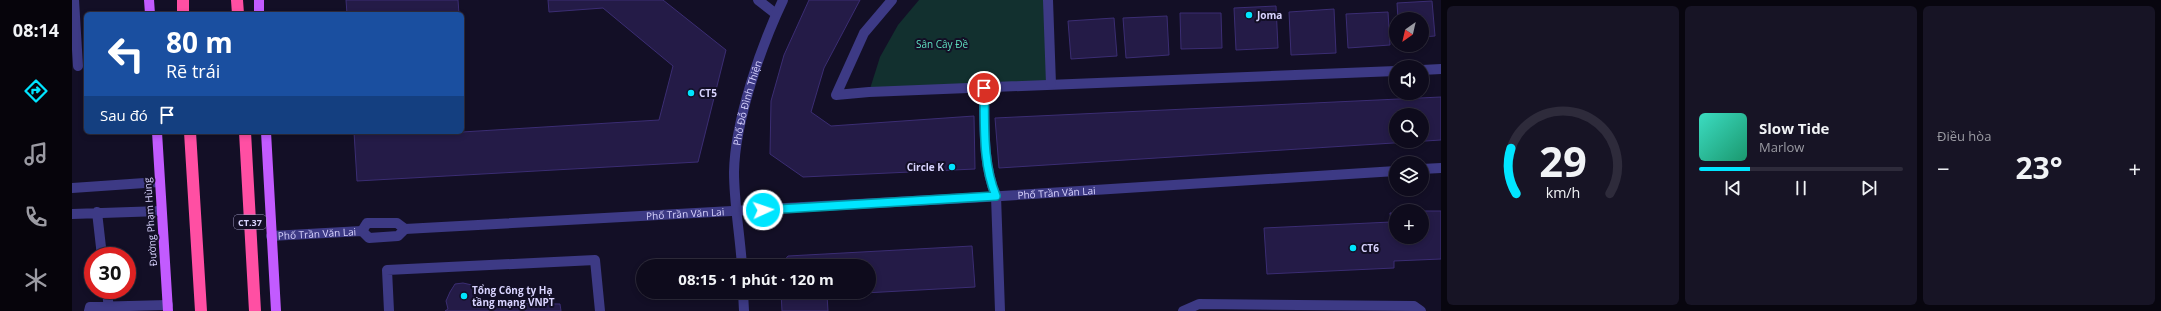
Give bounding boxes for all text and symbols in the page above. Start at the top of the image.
place label: Joma [1256,8,1282,22]
marker: Joma [1244,10,1254,20]
north arrow [1389,12,1429,52]
map controls [1389,12,1429,244]
text: 08:14 [13,18,59,42]
text: 80 m [166,23,233,61]
icon: left [100,28,152,80]
park label: Sân Cây Đề [916,37,968,51]
street label: Phố Đỗ Đình Thiện [729,58,765,146]
text: Rẽ trái [166,59,220,83]
button: sound [1389,60,1429,100]
pin [967,71,1001,105]
icon: directions [22,77,50,105]
icon: arrive [973,77,995,99]
place label: CT5 [699,86,717,100]
marker: CT5 [686,88,696,98]
icon: arrive [156,104,178,126]
text: Sau đó [100,105,148,125]
button: search [1389,108,1429,148]
text: Slow Tide [1759,118,1829,138]
text: Điều hòa [1937,127,1991,145]
text: 29 [1539,132,1587,188]
text: Marlow [1759,138,1804,156]
icon: music [22,140,50,168]
text: 23° [2015,147,2063,188]
text: − [1937,153,1950,183]
text: + [2128,153,2141,183]
button: layers [1389,156,1429,196]
place label: Circle K [907,160,944,174]
marker: Circle K [947,162,957,172]
street label: Đường Phạm Hùng [140,177,160,267]
icon: previous [1722,177,1744,199]
icon: pause [1790,177,1812,199]
icon: next [1858,177,1880,199]
text: km/h [1546,182,1580,201]
street label: Phố Trần Văn Lai [1017,183,1096,202]
position arrow [742,189,784,231]
icon: phone [22,203,50,231]
street label: Phố Trần Văn Lai [646,204,725,223]
button: + [1389,204,1429,244]
road number: CT.37 [234,215,266,229]
street label: Phố Trần Văn Lai [277,224,356,243]
place label: CT6 [1361,241,1379,255]
marker: CT6 [1348,243,1358,253]
speed limit sign: 30 [84,247,136,299]
icon: climate [22,266,50,294]
text: 08:15 · 1 phút · 120 m [678,269,834,289]
place label: Tổng Công ty Hạ tầng mạng VNPT [472,283,555,309]
marker: Tổng Công ty Hạ tầng mạng VNPT [459,291,469,301]

